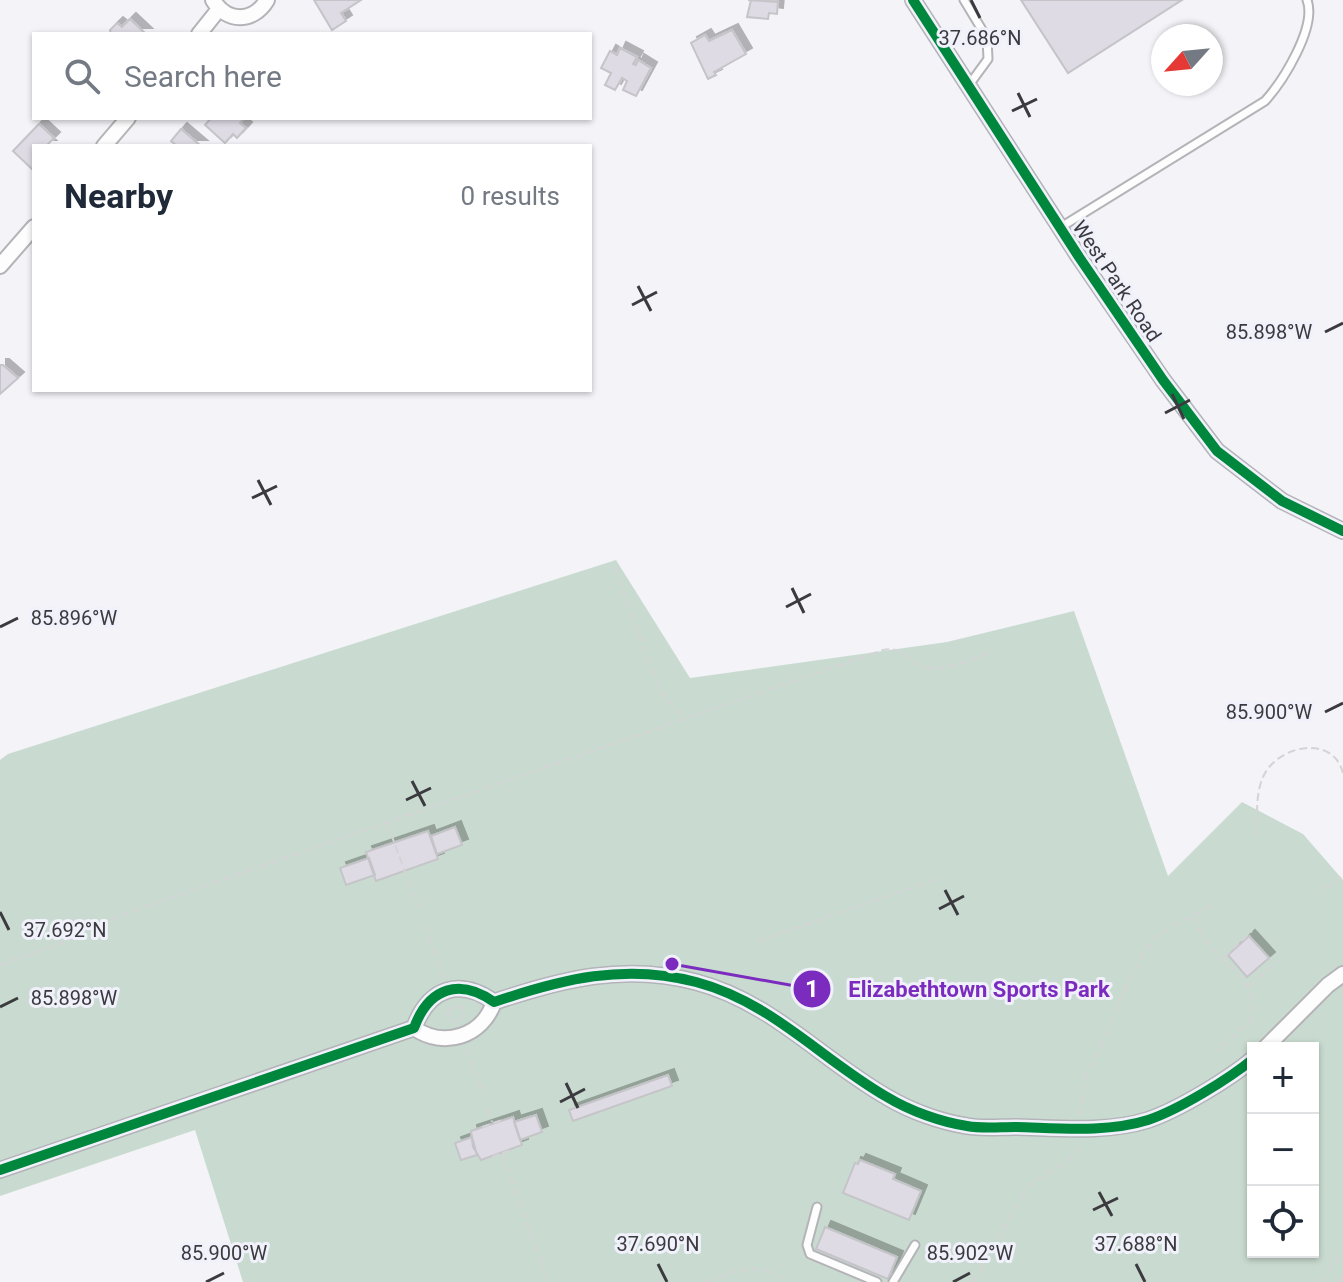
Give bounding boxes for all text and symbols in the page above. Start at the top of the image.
north arrow [1151,24,1223,96]
text: 37.686°N [938,26,1022,50]
search box [32,32,592,120]
icon: search [60,54,104,98]
text: Search here [124,59,282,94]
text: Nearby [64,176,173,216]
text: 0 results [461,181,560,211]
street label: West Park Road [1068,216,1166,346]
text: 85.898°W [1226,320,1313,344]
text: 85.896°W [31,606,118,630]
text: 85.900°W [1226,700,1313,724]
text: 37.692°N [23,918,107,942]
callout: Elizabethtown Sports Park [792,966,1126,1012]
text: 1 [805,975,819,1003]
text: Elizabethtown Sports Park [848,977,1110,1002]
text: 85.898°W [31,986,118,1010]
map controls [1247,1042,1319,1258]
button: + [1247,1042,1319,1114]
button: − [1247,1114,1319,1186]
button: locate [1247,1186,1319,1258]
text: 37.690°N [616,1232,700,1256]
text: 37.688°N [1094,1232,1178,1256]
text: 85.900°W [181,1241,268,1265]
text: 85.902°W [927,1241,1014,1265]

